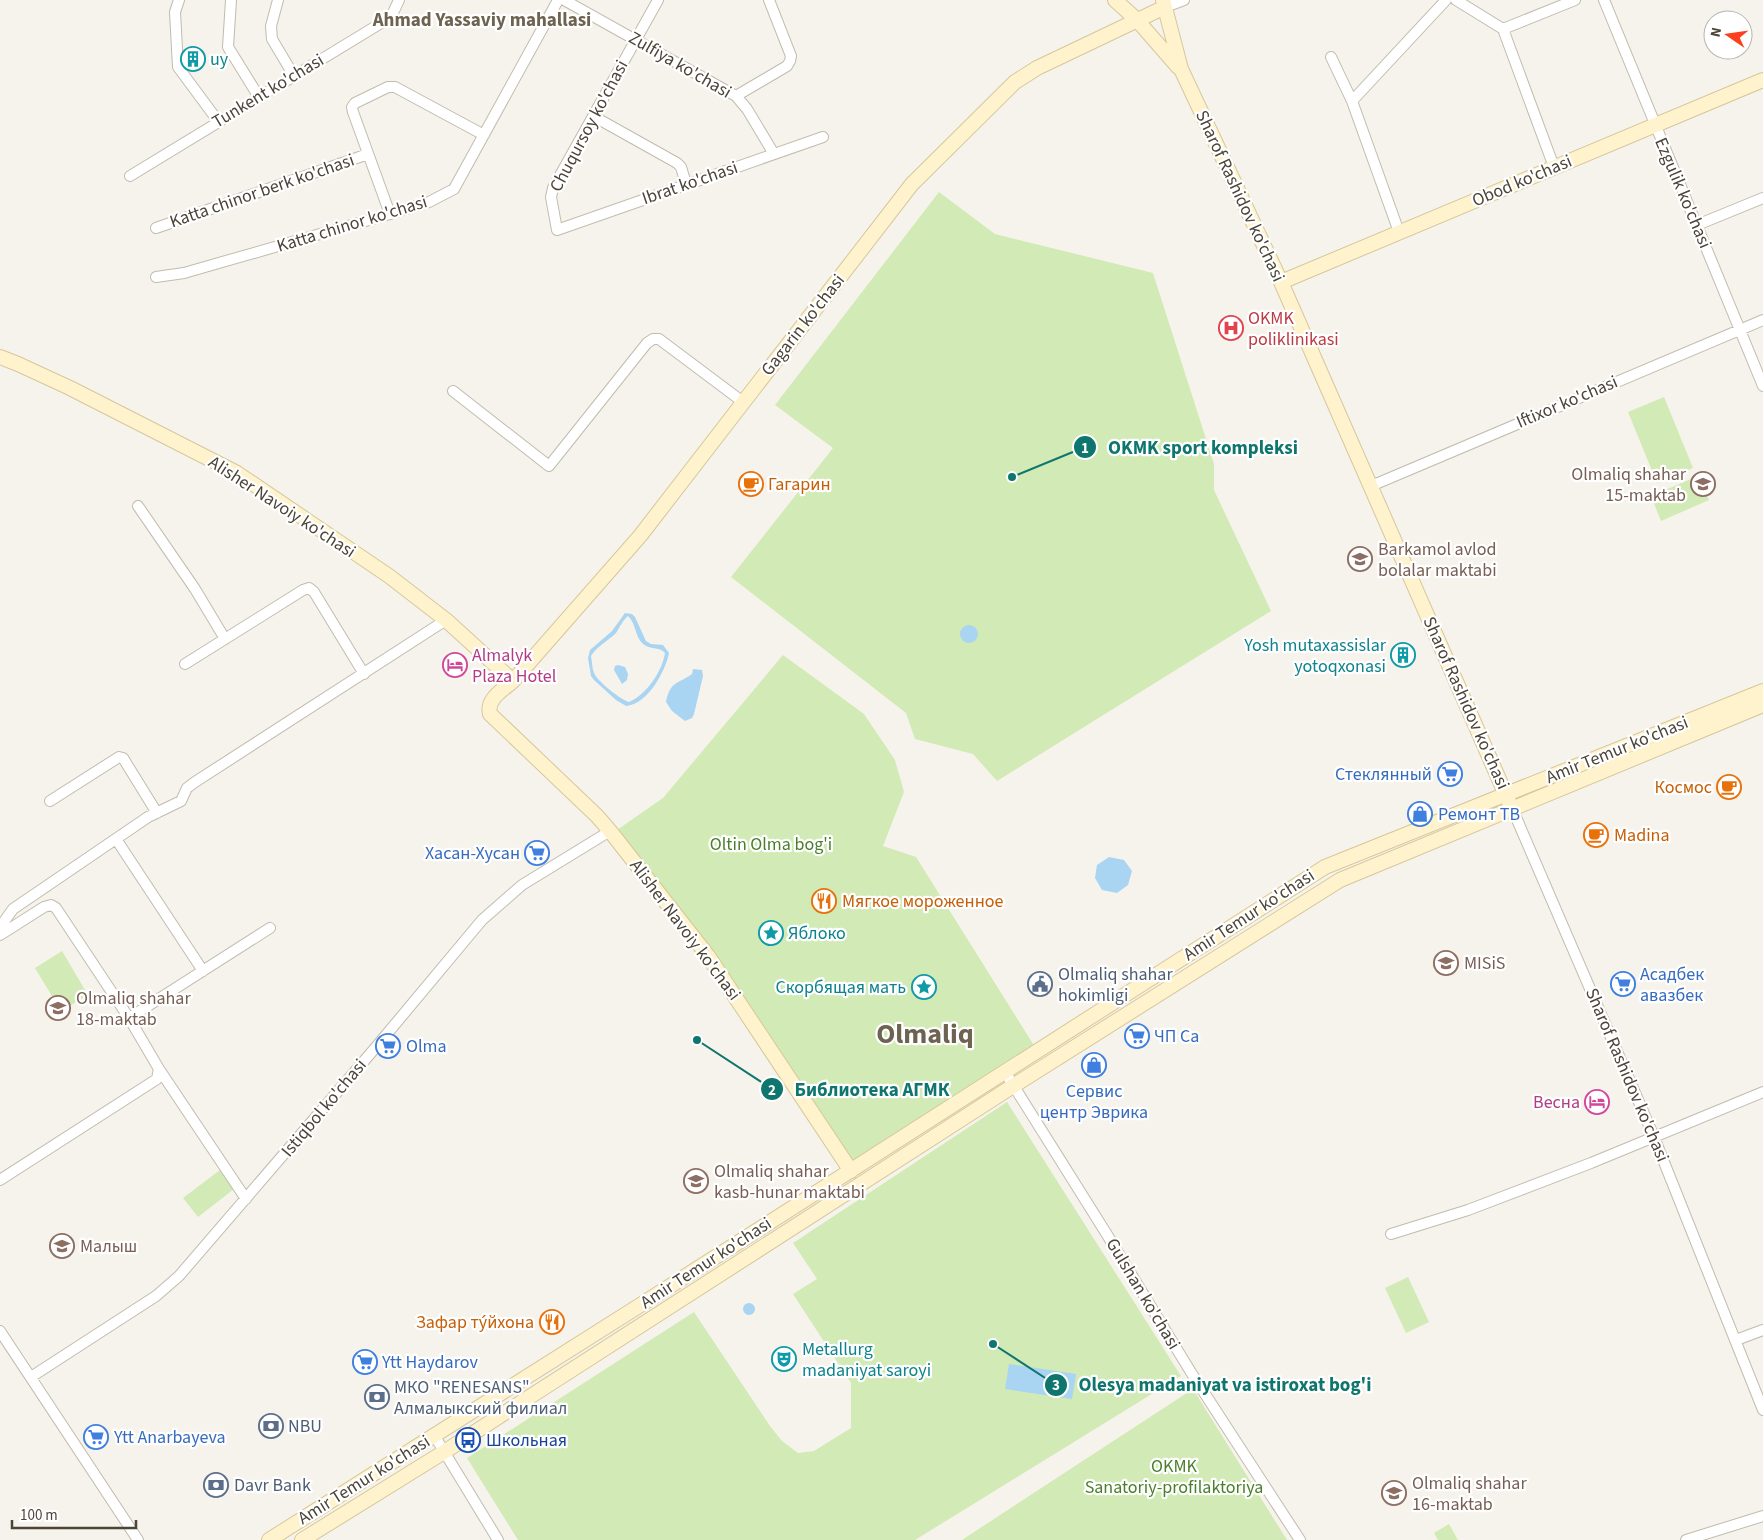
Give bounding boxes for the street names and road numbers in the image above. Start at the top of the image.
street label: Zulfiya ko'chasi [624,25,736,105]
street label: Tunkent ko'chasi [207,48,329,134]
street label: Chuqursoy ko'chasi [544,56,634,196]
street label: Sharof Rashidov ko'chasi [1189,106,1291,286]
street label: Ezgulik ko'chasi [1648,134,1718,252]
street label: Katta chinor berk ko'chasi [166,148,358,234]
street label: Obod ko'chasi [1468,149,1576,213]
street label: Ibrat ko'chasi [639,155,741,211]
street label: Katta chinor ko'chasi [274,189,430,259]
street label: Gagarin ko'chasi [755,269,851,381]
street label: Iftixor ko'chasi [1512,369,1622,435]
street label: Alisher Navoiy ko'chasi [203,450,361,564]
street label: Sharof Rashidov ko'chasi [1417,613,1515,793]
street label: Amir Temur ko'chasi [1542,710,1692,790]
street label: Alisher Navoiy ko'chasi [624,854,746,1006]
street label: Amir Temur ko'chasi [1179,863,1319,967]
street label: Sharof Rashidov ko'chasi [1579,984,1675,1166]
street label: Istiqbol ko'chasi [275,1054,373,1162]
street label: Amir Temur ko'chasi [636,1211,776,1315]
street label: Gulshan ko'chasi [1100,1233,1186,1355]
street label: Amir Temur ko'chasi [293,1429,435,1531]

